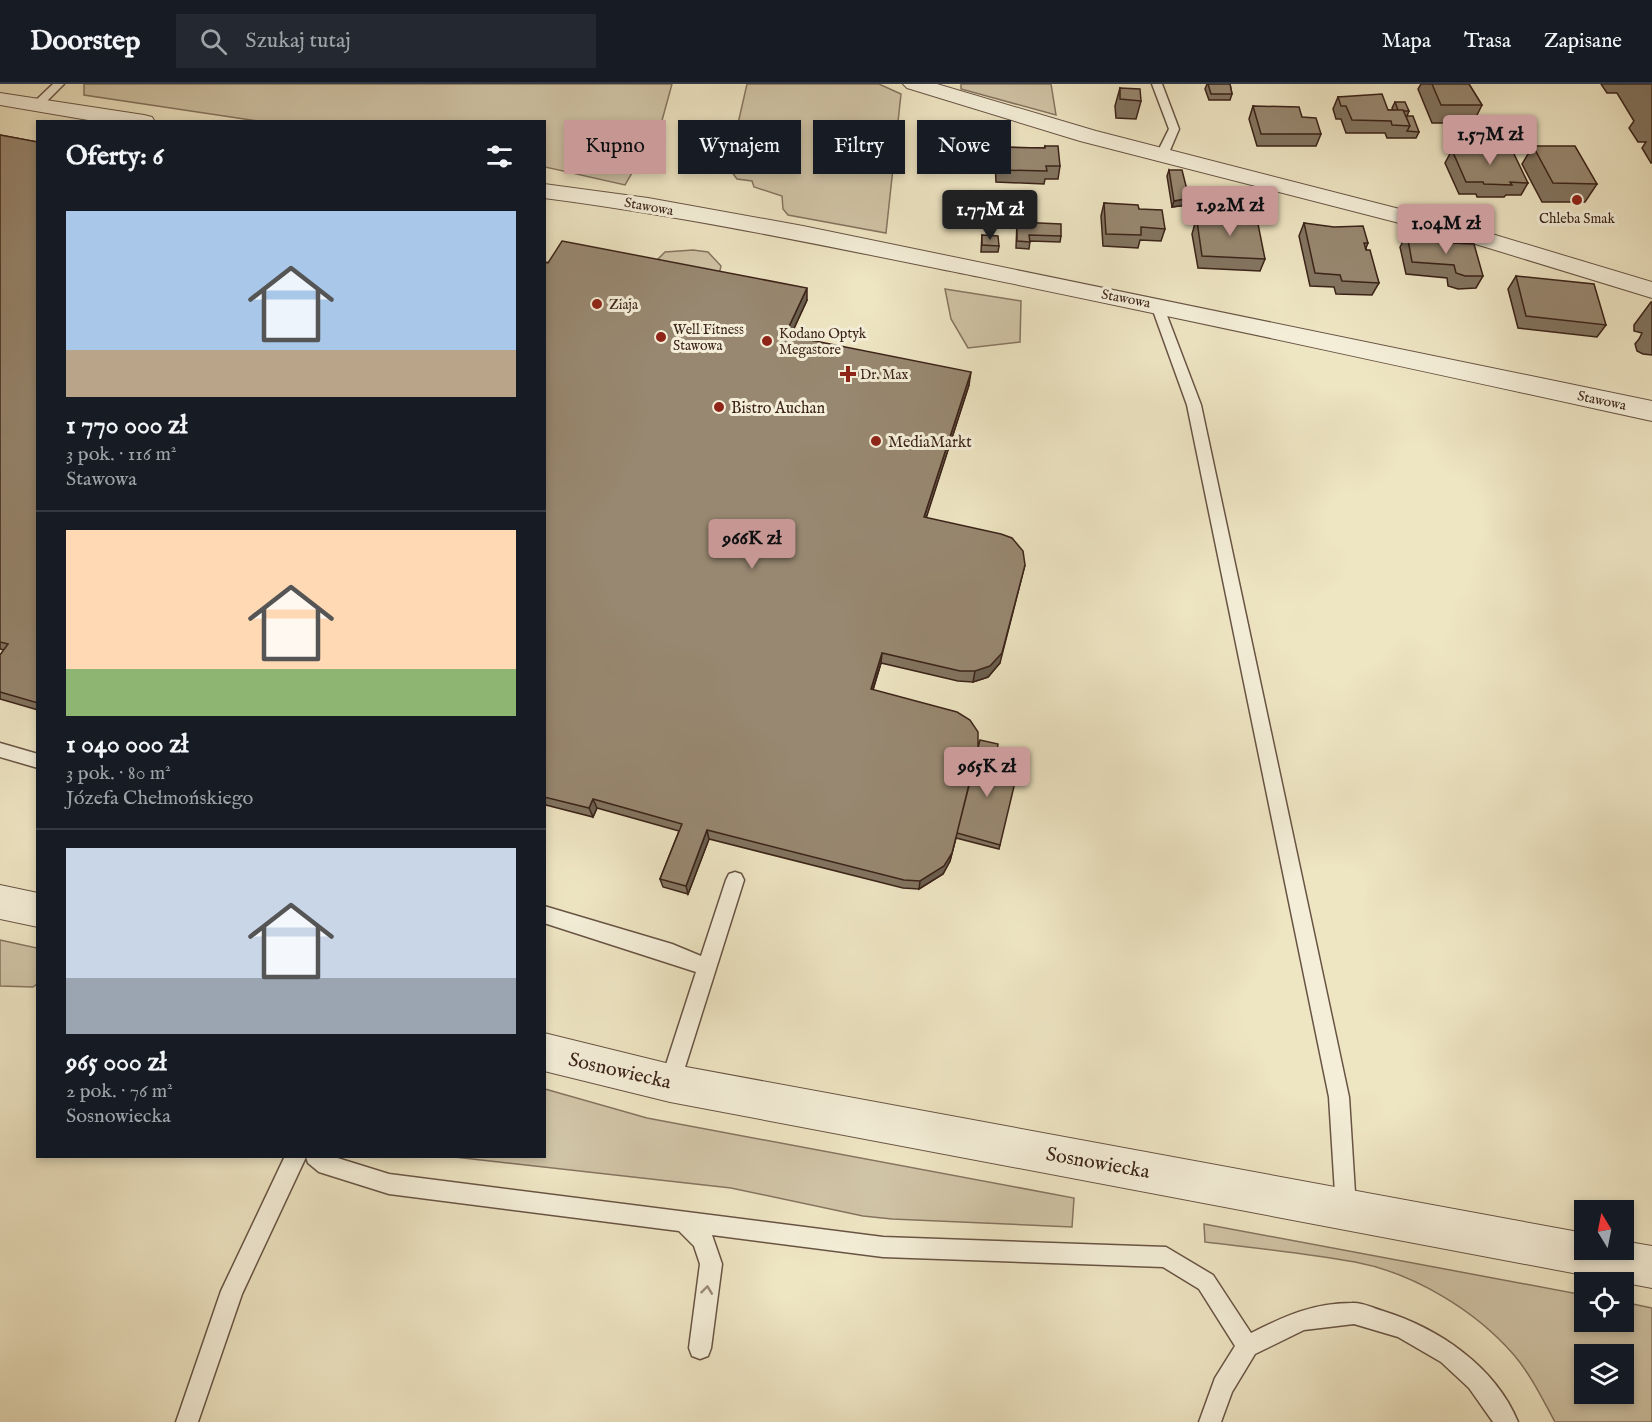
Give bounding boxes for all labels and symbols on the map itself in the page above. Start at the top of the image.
pin: 1.57M zł [1428,115,1552,166]
pin: 1.92M zł [1168,186,1292,237]
pin: 1.77M zł [928,190,1052,241]
marker: Chleba Smak [1570,193,1584,207]
street label: Stawowa [623,194,676,220]
pin: 1.04M zł [1384,204,1508,255]
place label: Chleba Smak [1539,210,1615,228]
street label: Stawowa [1100,285,1153,313]
place label: Ziaja [609,296,639,314]
marker: Ziaja [590,297,604,311]
place label: Well Fitness Stawowa [673,321,744,355]
place label: Kodano Optyk Megastore [779,325,867,359]
marker: Well Fitness Stawowa [654,330,668,344]
marker: Kodano Optyk Megastore [760,334,774,348]
place label: Dr. Max [860,366,909,384]
marker: Dr. Max [841,367,855,381]
street label: Stawowa [1576,387,1629,415]
place label: Bistro Auchan [731,399,825,419]
marker: Bistro Auchan [712,400,726,414]
place label: MediaMarkt [888,433,972,453]
marker: MediaMarkt [869,434,883,448]
pin: 966K zł [697,519,807,570]
pin: 965K zł [932,747,1042,798]
street label: Sosnowiecka [566,1047,674,1096]
street label: Sosnowiecka [1044,1142,1152,1185]
north arrow [1574,1200,1634,1260]
one-way arrow [701,1285,713,1295]

